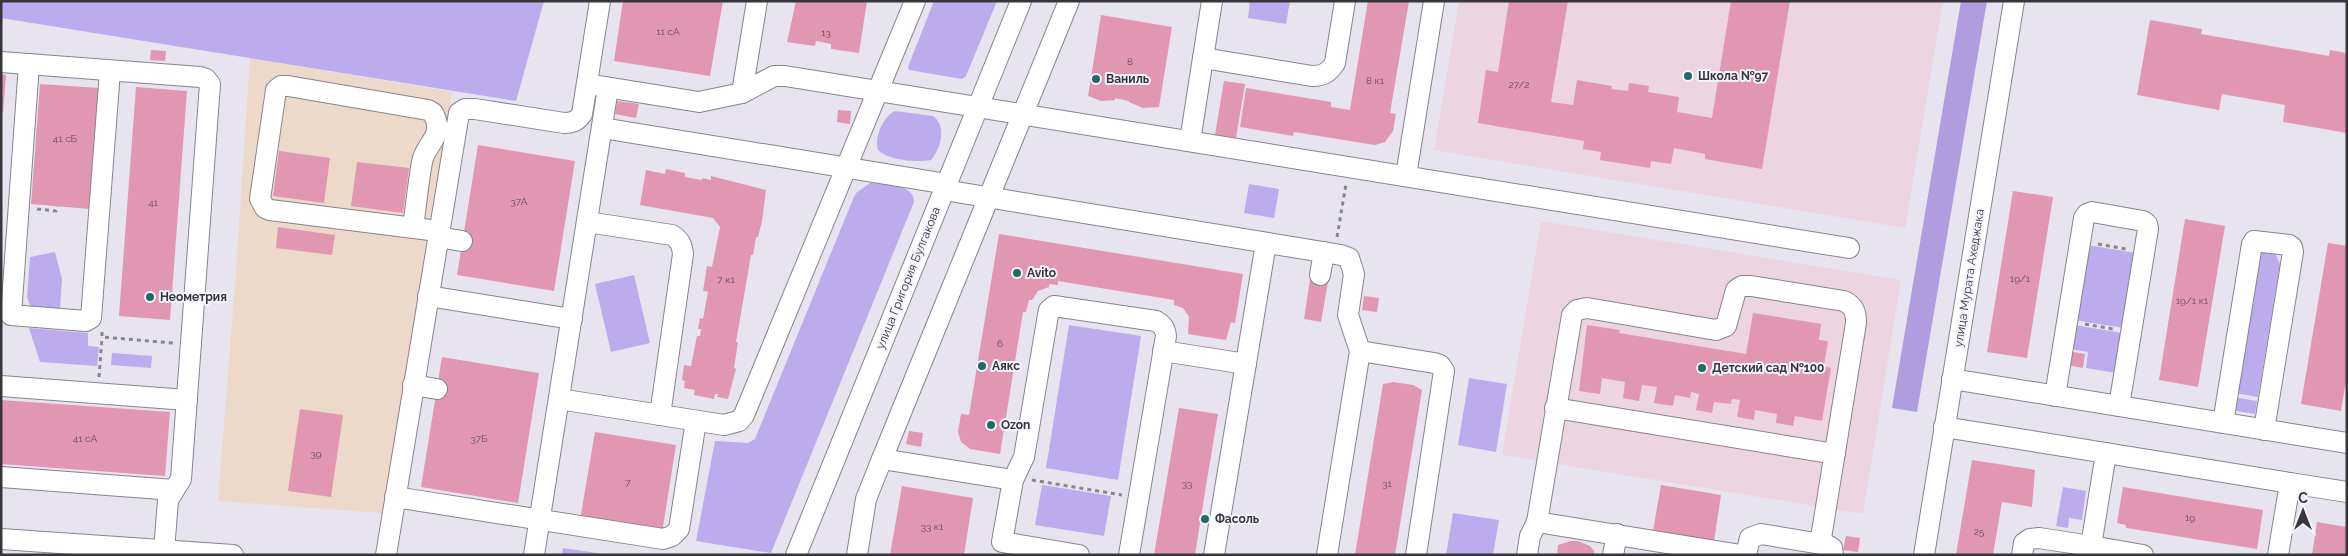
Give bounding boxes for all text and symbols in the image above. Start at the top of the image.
house number: 11 сА [656,26,680,37]
house number: 13 [821,27,831,38]
house number: 8 [1127,56,1133,67]
place label: Школа №97 [1698,69,1769,83]
marker: Школа №97 [1682,70,1694,82]
place label: Ваниль [1106,72,1150,86]
marker: Ваниль [1090,73,1102,85]
house number: 8 к1 [1366,75,1385,86]
house number: 27/2 [1509,79,1530,90]
house number: 41 сБ [53,133,78,144]
house number: 37А [511,196,528,207]
house number: 41 [148,197,159,208]
street label: улица Григория Булгакова [873,205,943,351]
street label: улица Мурата Ахеджака [1951,208,1987,348]
place label: Avito [1027,266,1056,280]
marker: Avito [1011,267,1023,279]
house number: 19/1 [2010,273,2031,284]
house number: 7 к1 [717,274,735,285]
place label: Неометрия [160,290,227,304]
marker: Неометрия [144,291,156,303]
house number: 19/1 к1 [2176,295,2209,306]
house number: 6 [997,338,1003,349]
place label: Аякс [992,359,1020,373]
marker: Аякс [976,360,988,372]
place label: Детский сад №100 [1712,361,1824,375]
marker: Детский сад №100 [1696,362,1708,374]
place label: Ozon [1001,418,1030,432]
marker: Ozon [985,419,997,431]
house number: 41 сА [73,433,97,444]
house number: 37Б [470,433,488,444]
house number: 39 [310,448,322,459]
house number: 7 [625,477,631,488]
house number: 33 [1182,478,1192,489]
house number: 31 [1382,478,1393,489]
north arrow [2278,486,2328,536]
text: С [2298,490,2308,506]
place label: Фасоль [1215,512,1260,526]
house number: 19 [2185,512,2195,523]
marker: Фасоль [1199,513,1211,525]
house number: 33 к1 [921,521,944,532]
house number: 25 [1974,526,1985,537]

